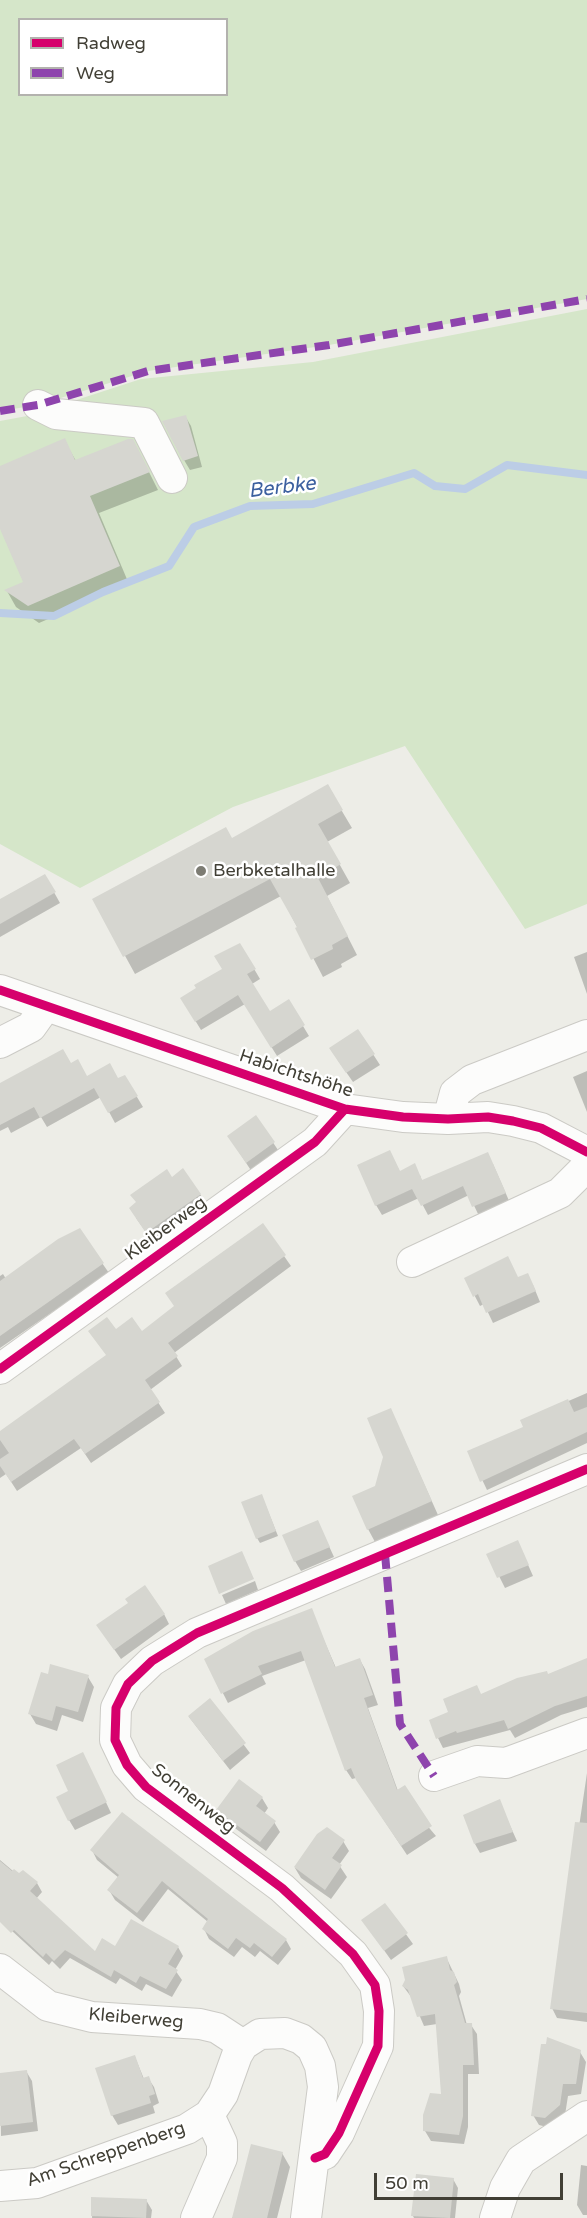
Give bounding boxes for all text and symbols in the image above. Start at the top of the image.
legend [18,18,228,96]
text: Radweg [76,32,146,54]
text: Weg [76,62,115,84]
water label: Berbke [247,472,317,504]
place label: Berbketalhalle [213,860,335,882]
marker: Berbketalhalle [194,864,208,878]
street label: Habichtshöhe [236,1045,356,1103]
street label: Kleiberweg [121,1192,211,1266]
street label: Sonnenweg [147,1760,239,1838]
street label: Kleiberweg [88,2004,184,2034]
street label: Am Schreppenberg [24,2118,188,2192]
scale bar [377,2161,566,2199]
text: 50 m [385,2172,429,2194]

